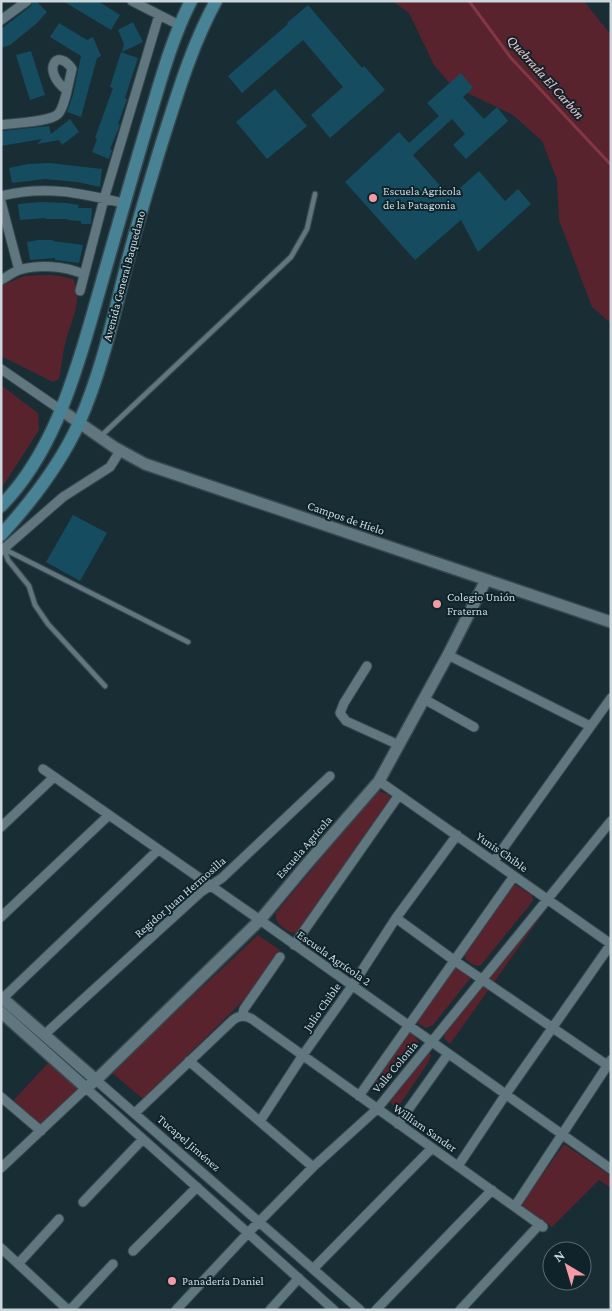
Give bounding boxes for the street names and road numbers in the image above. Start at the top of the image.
street label: Avenida General Baquedano [100,209,148,343]
street label: Campos de Hielo [306,498,386,538]
street label: Escuela Agrícola [273,813,335,881]
street label: Yunis Chible [473,829,531,875]
street label: Regidor Juan Hermosilla [131,853,229,940]
street label: Escuela Agrícola 2 [295,928,374,989]
street label: Julio Chible [300,980,344,1035]
street label: Valle Colonia [369,1038,421,1096]
street label: William Sander [391,1101,460,1155]
street label: Tucapel Jiménez [155,1112,223,1174]

